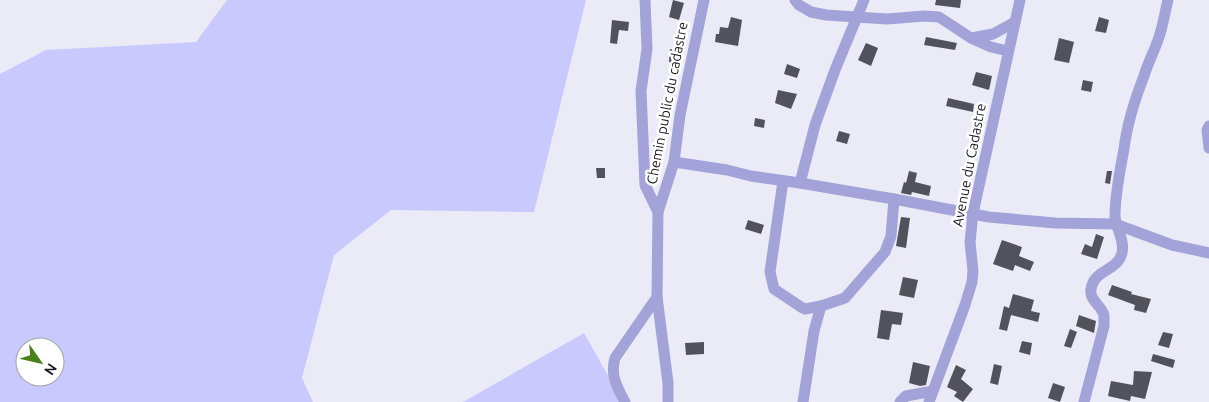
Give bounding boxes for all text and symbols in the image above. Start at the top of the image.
street label: Chemin public du cadastre [643,20,691,186]
street label: Avenue du Cadastre [949,102,989,228]
north arrow [15,337,65,387]
text: N [41,360,60,378]

